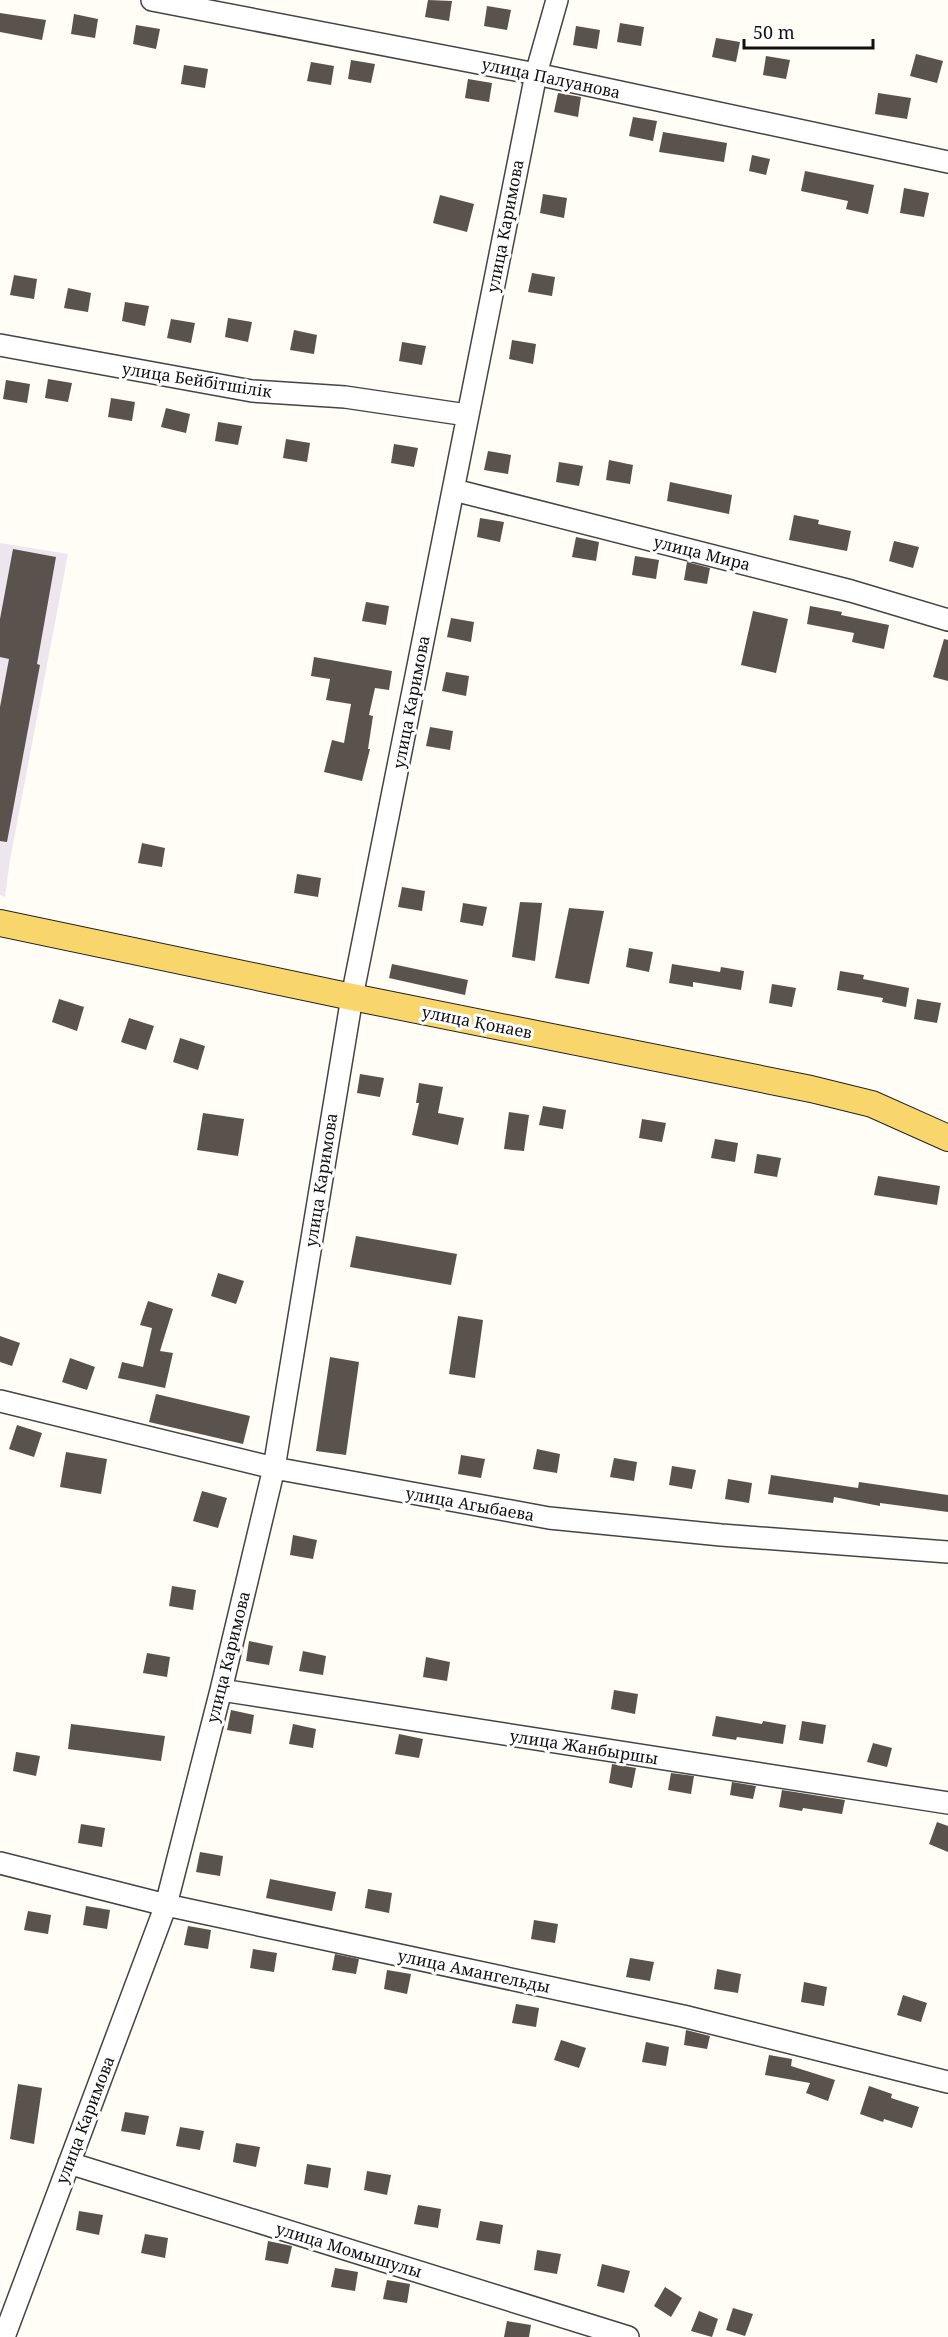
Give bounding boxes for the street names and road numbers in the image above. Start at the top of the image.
street label: улица Палуанова [480,53,622,103]
street label: улица Каримова [481,157,529,295]
street label: улица Бейбітшілік [120,357,274,403]
street label: улица Мира [651,530,753,576]
street label: улица Каримова [387,633,435,771]
street label: улица Қонаев [420,1001,534,1044]
street label: улица Каримова [300,1111,342,1249]
street label: улица Агыбаева [404,1482,536,1526]
street label: улица Каримова [201,1589,255,1725]
street label: улица Жанбыршы [508,1724,660,1770]
street label: улица Амангельды [396,1944,552,1998]
street label: улица Каримова [50,2053,120,2187]
street label: улица Момышулы [273,2217,425,2283]

